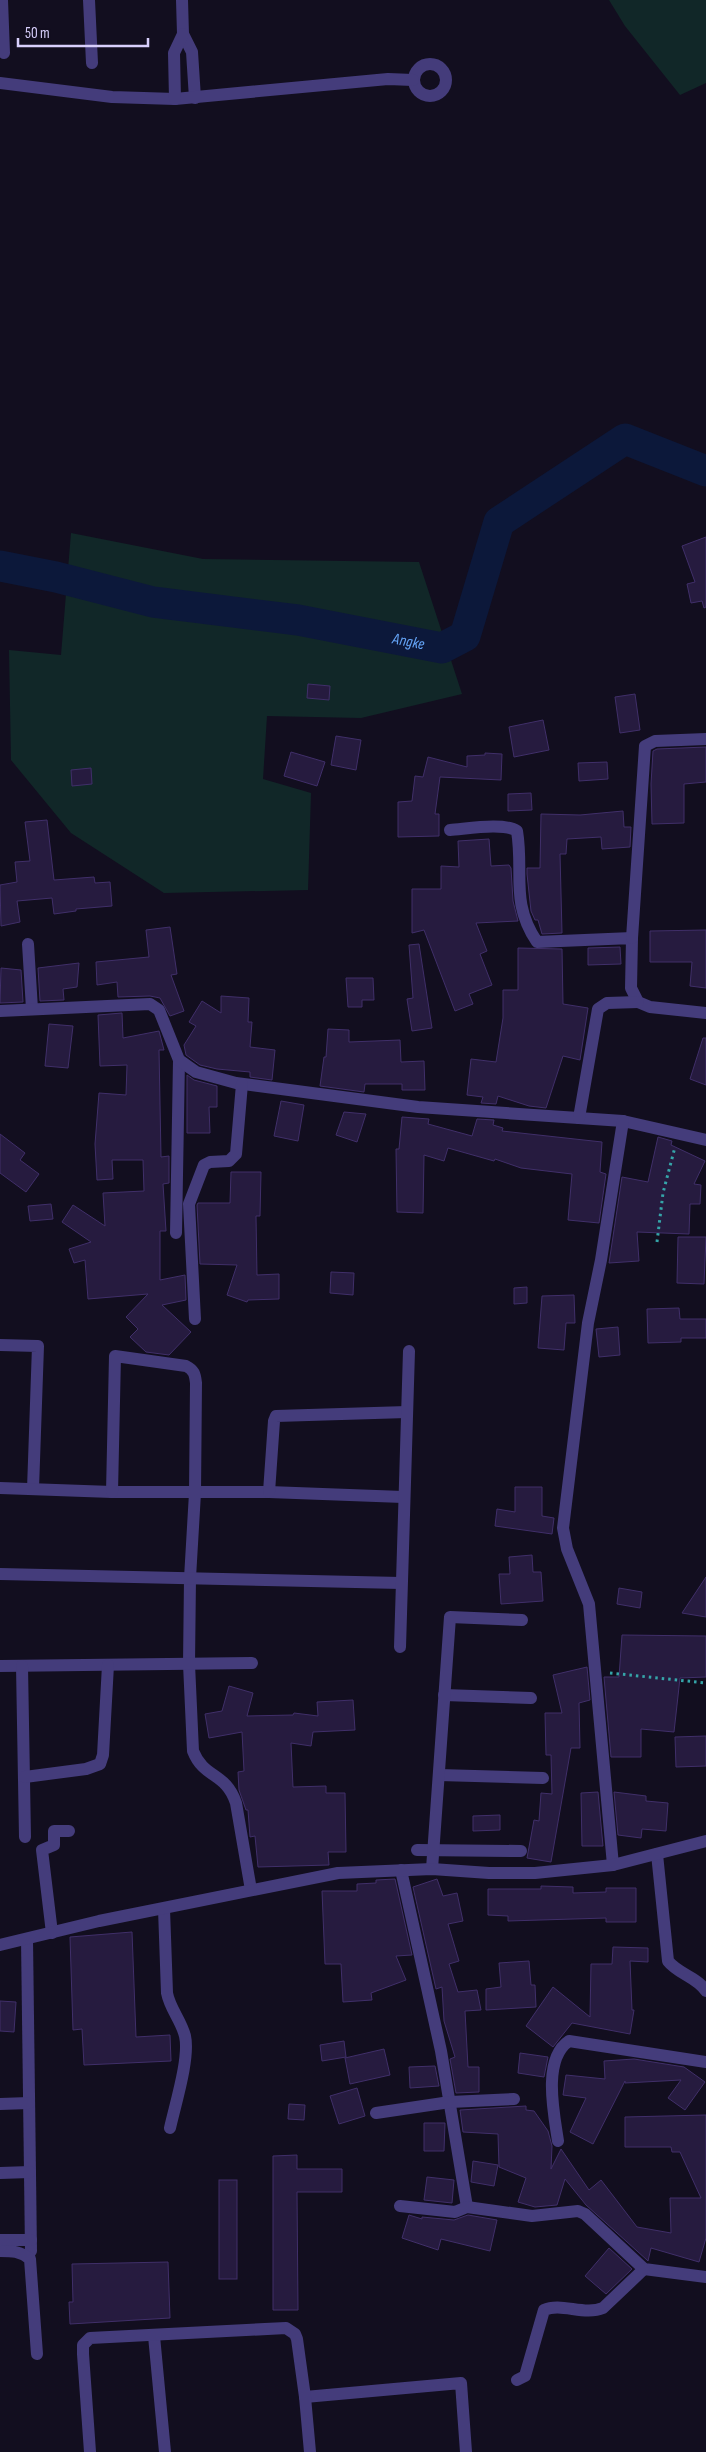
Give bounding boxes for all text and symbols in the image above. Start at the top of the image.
scale bar [18,15,148,47]
text: 50 m [25,24,50,43]
water label: Angke [390,629,426,654]

